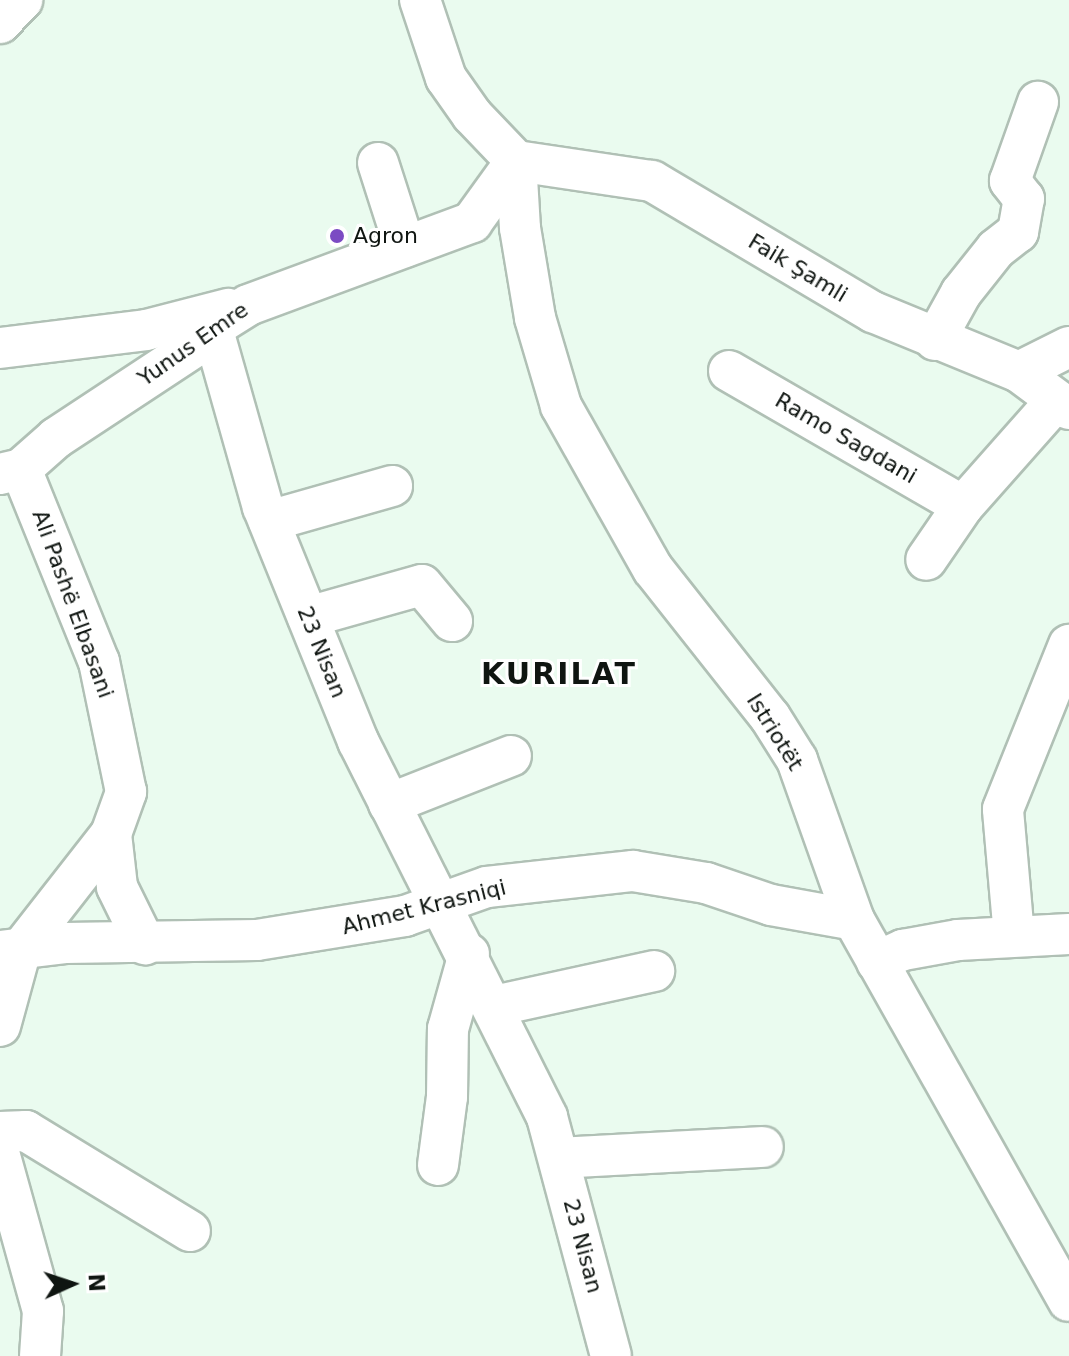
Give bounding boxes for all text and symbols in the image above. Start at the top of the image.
place label: Agron [353,223,418,249]
marker: Agron [328,227,346,245]
street label: Faik Şamli [744,228,852,308]
street label: Yunus Emre [133,296,253,392]
street label: Ramo Sagdani [771,387,921,489]
street label: Ali Pashë Elbasani [27,506,119,702]
street label: 23 Nisan [292,602,352,702]
district label: KURILAT [481,656,637,692]
street label: Istriotët [741,689,809,775]
street label: Ahmet Krasniqi [339,874,509,940]
street label: 23 Nisan [558,1196,608,1296]
north arrow [32,1244,112,1324]
text: N [84,1273,109,1293]

